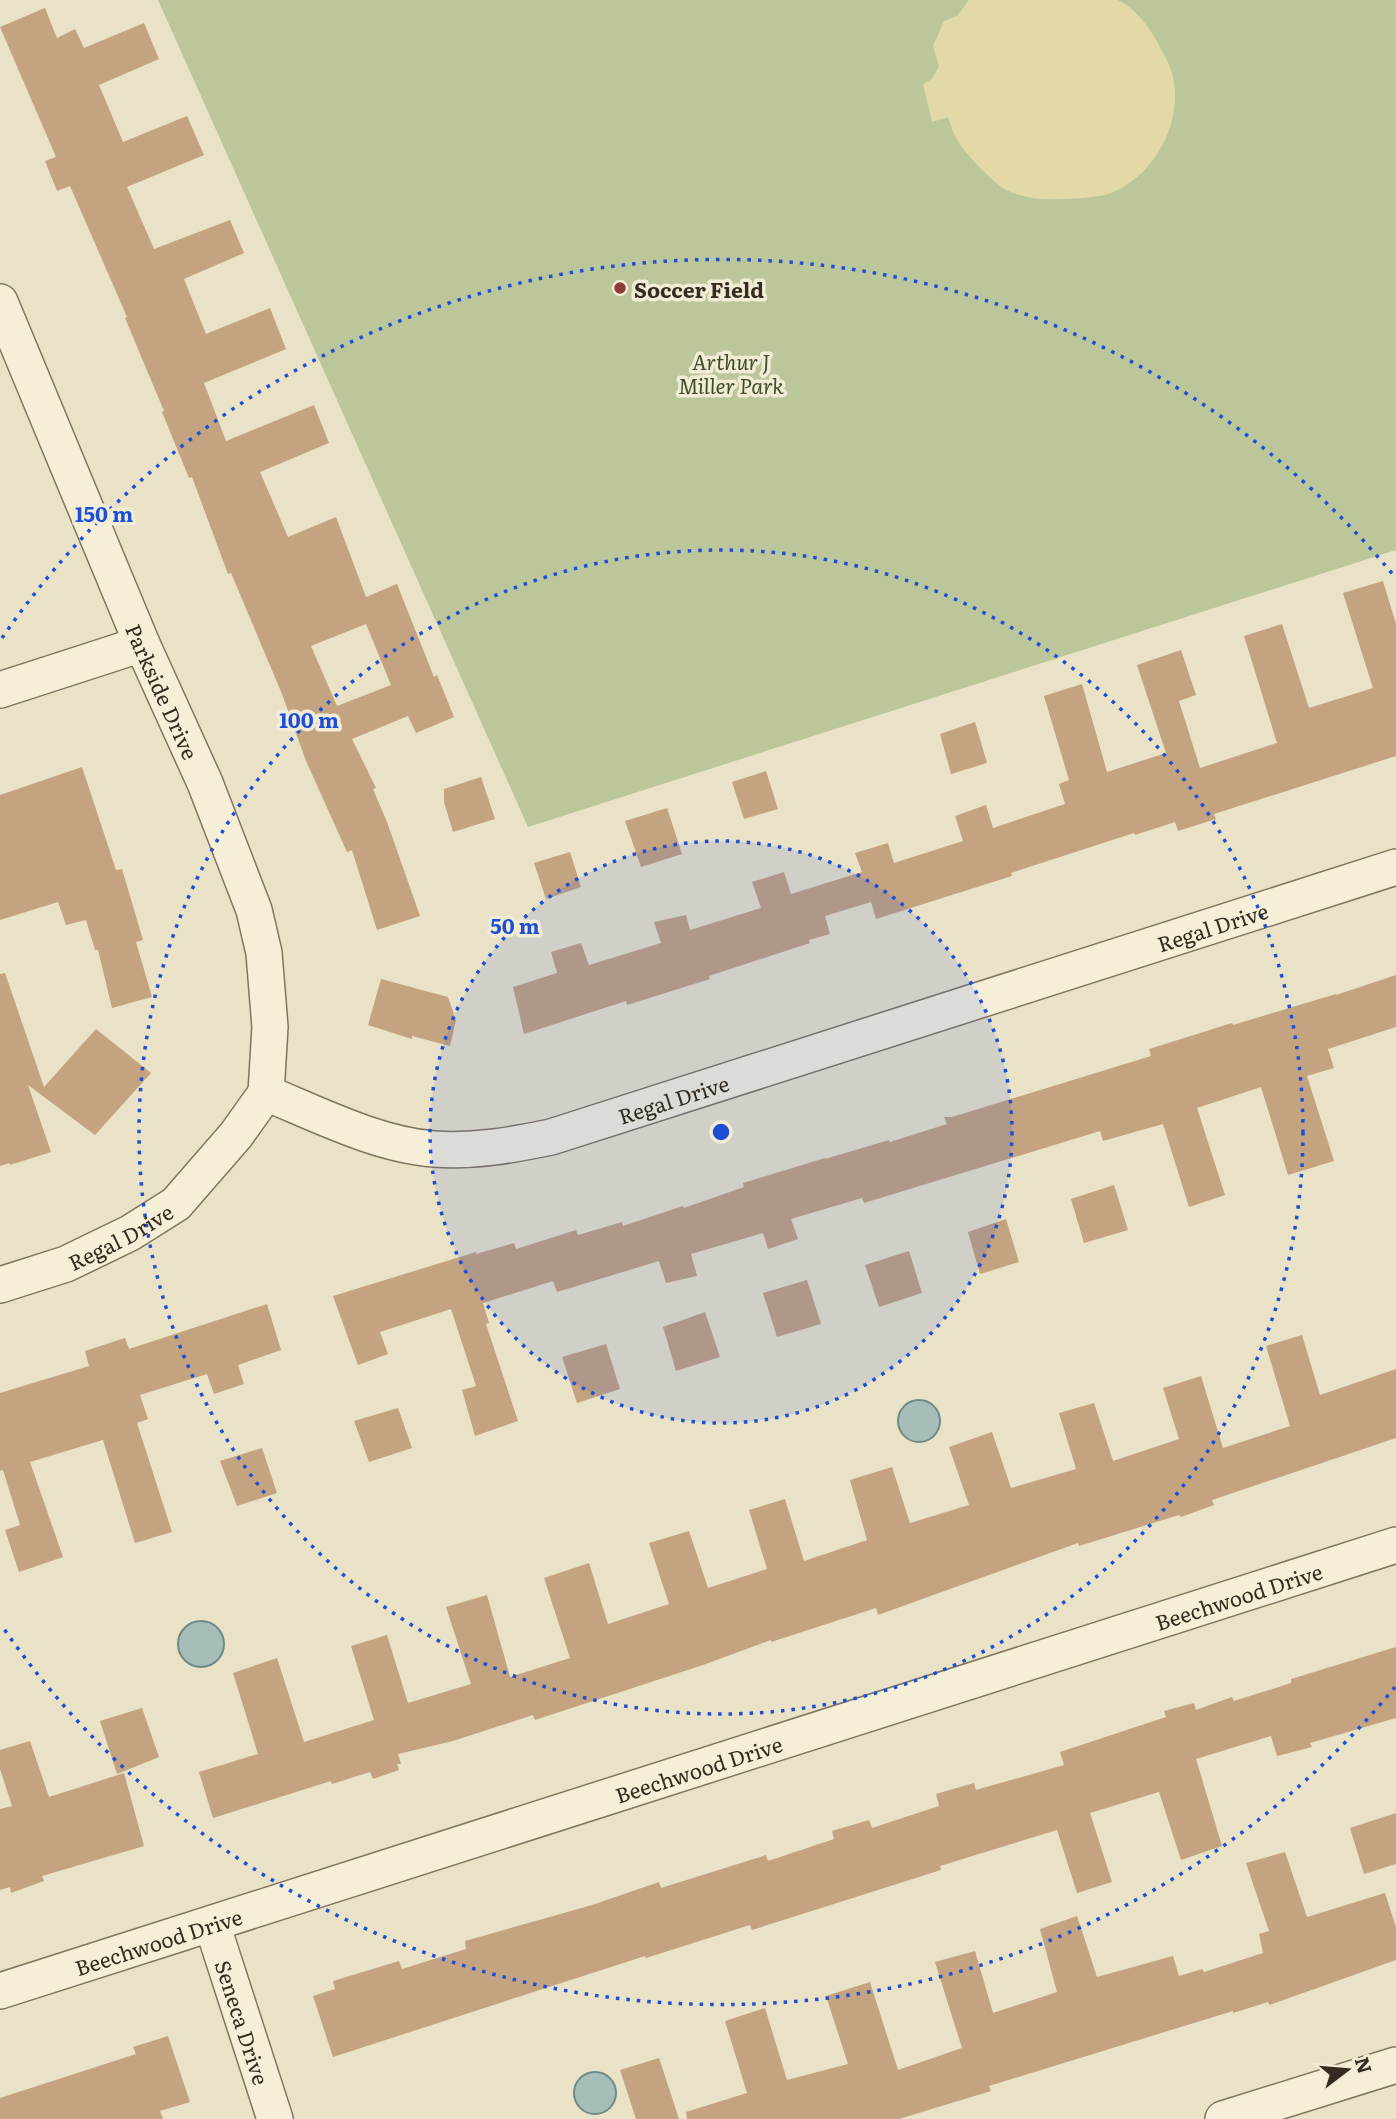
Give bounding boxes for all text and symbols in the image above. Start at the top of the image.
place label: Soccer Field [634,273,764,304]
marker: Soccer Field [612,280,628,296]
park label: Arthur J Miller Park [678,345,784,400]
text: 150 m [75,497,133,528]
street label: Parkside Drive [120,619,208,764]
text: 100 m [279,703,339,734]
street label: Regal Drive [1153,893,1272,958]
text: 50 m [490,909,540,940]
street label: Regal Drive [614,1066,733,1130]
centre of rings [709,1120,733,1144]
street label: Regal Drive [62,1195,178,1277]
street label: Beechwood Drive [1151,1554,1326,1637]
street label: Beechwood Drive [611,1727,786,1809]
street label: Beechwood Drive [71,1899,246,1982]
street label: Seneca Drive [209,1956,278,2088]
north arrow [1312,2035,1382,2105]
text: N [1349,2054,1380,2077]

